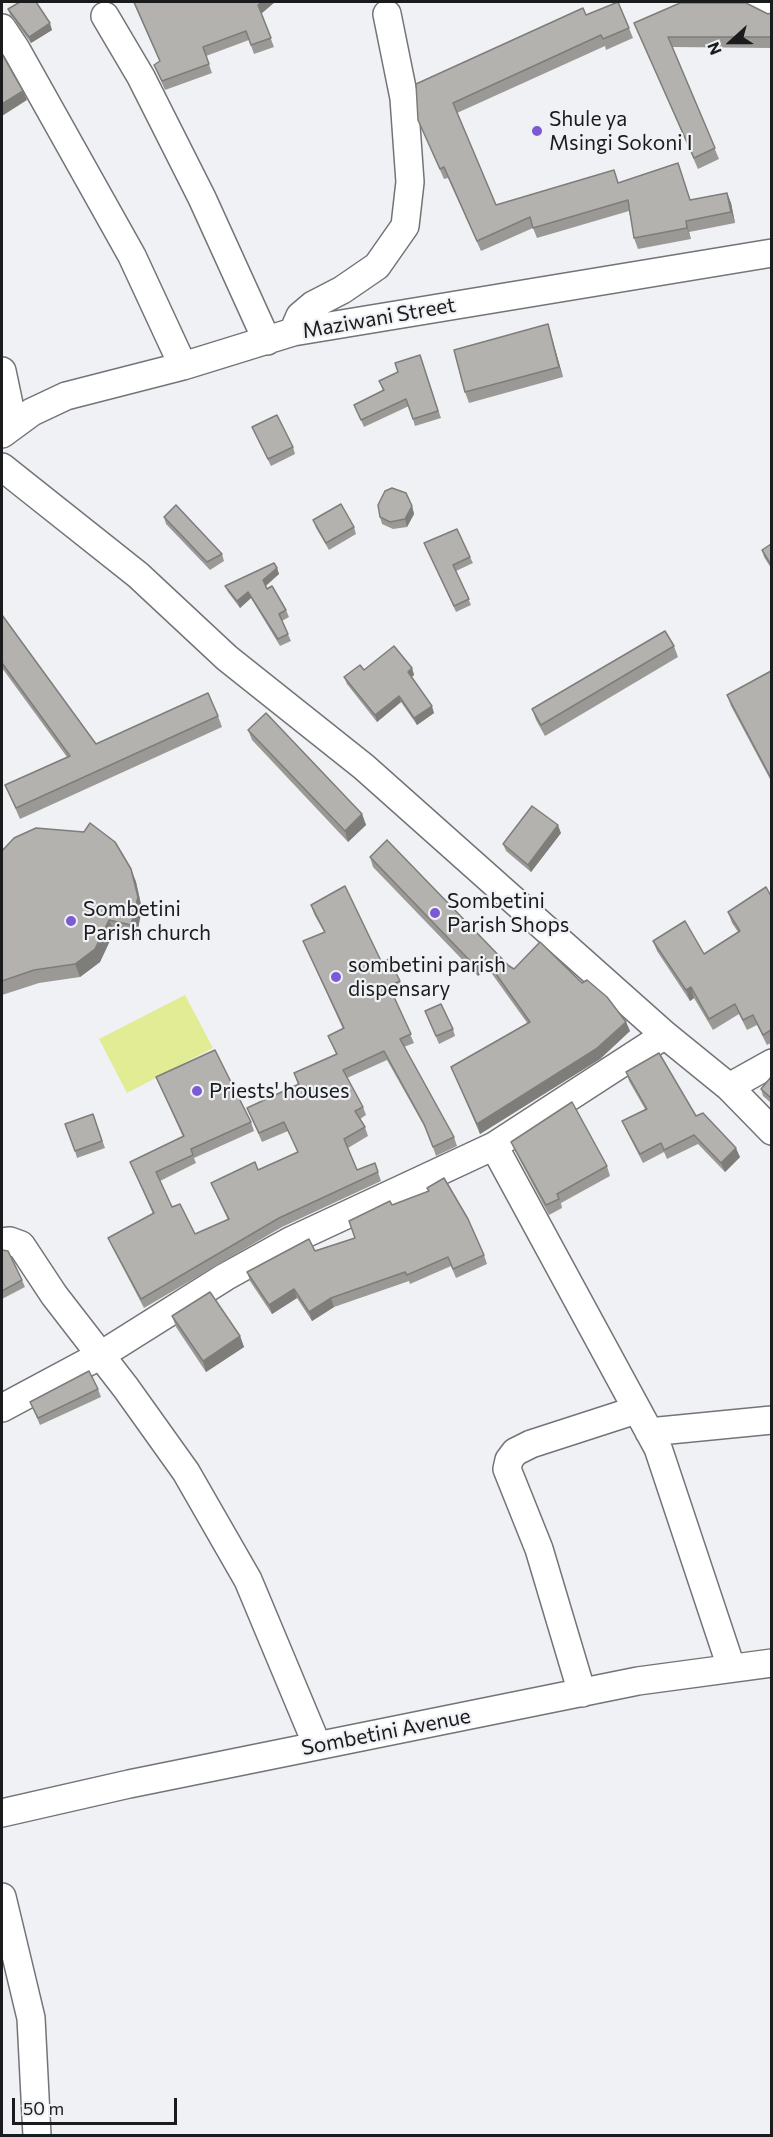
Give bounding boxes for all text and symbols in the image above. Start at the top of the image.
north arrow [701,12,761,72]
text: N [703,40,725,58]
place label: Shule ya Msingi Sokoni I [549,106,693,156]
marker: Shule ya Msingi Sokoni I [530,124,544,138]
street label: Maziwani Street [300,292,458,344]
place label: Sombetini Parish Shops [447,888,569,938]
place label: Sombetini Parish church [83,896,211,946]
marker: Sombetini Parish Shops [428,906,442,920]
marker: Sombetini Parish church [64,914,78,928]
place label: sombetini parish dispensary [348,952,506,1002]
marker: sombetini parish dispensary [329,970,343,984]
place label: Priests' houses [209,1078,349,1104]
marker: Priests' houses [190,1084,204,1098]
street label: Sombetini Avenue [299,1703,473,1761]
scale bar [15,2086,180,2124]
text: 50 m [23,2097,64,2119]

